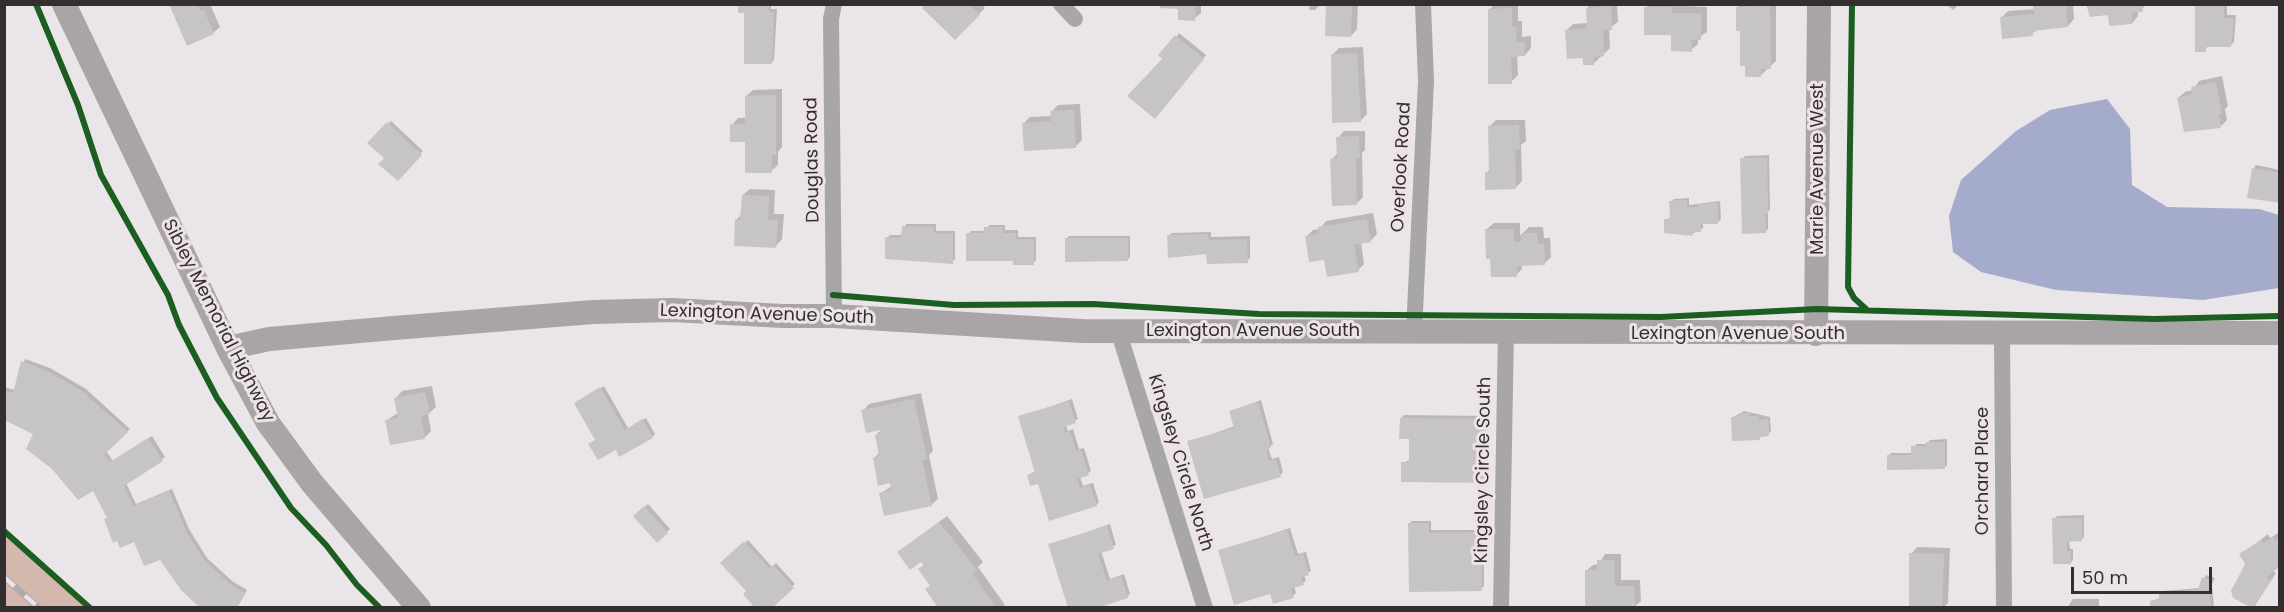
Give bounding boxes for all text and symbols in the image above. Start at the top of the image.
street label: Marie Avenue West [1807,83,1829,255]
street label: Douglas Road [801,97,825,223]
street label: Overlook Road [1388,101,1416,233]
street label: Sibley Memorial Highway [157,216,279,426]
street label: Lexington Avenue South [660,300,874,330]
street label: Lexington Avenue South [1146,320,1360,342]
street label: Lexington Avenue South [1631,323,1845,345]
street label: Kingsley Circle North [1143,372,1217,554]
street label: Kingsley Circle South [1472,376,1496,564]
street label: Orchard Place [1972,407,1994,535]
scale bar [2074,555,2215,593]
text: 50 m [2082,565,2128,590]

